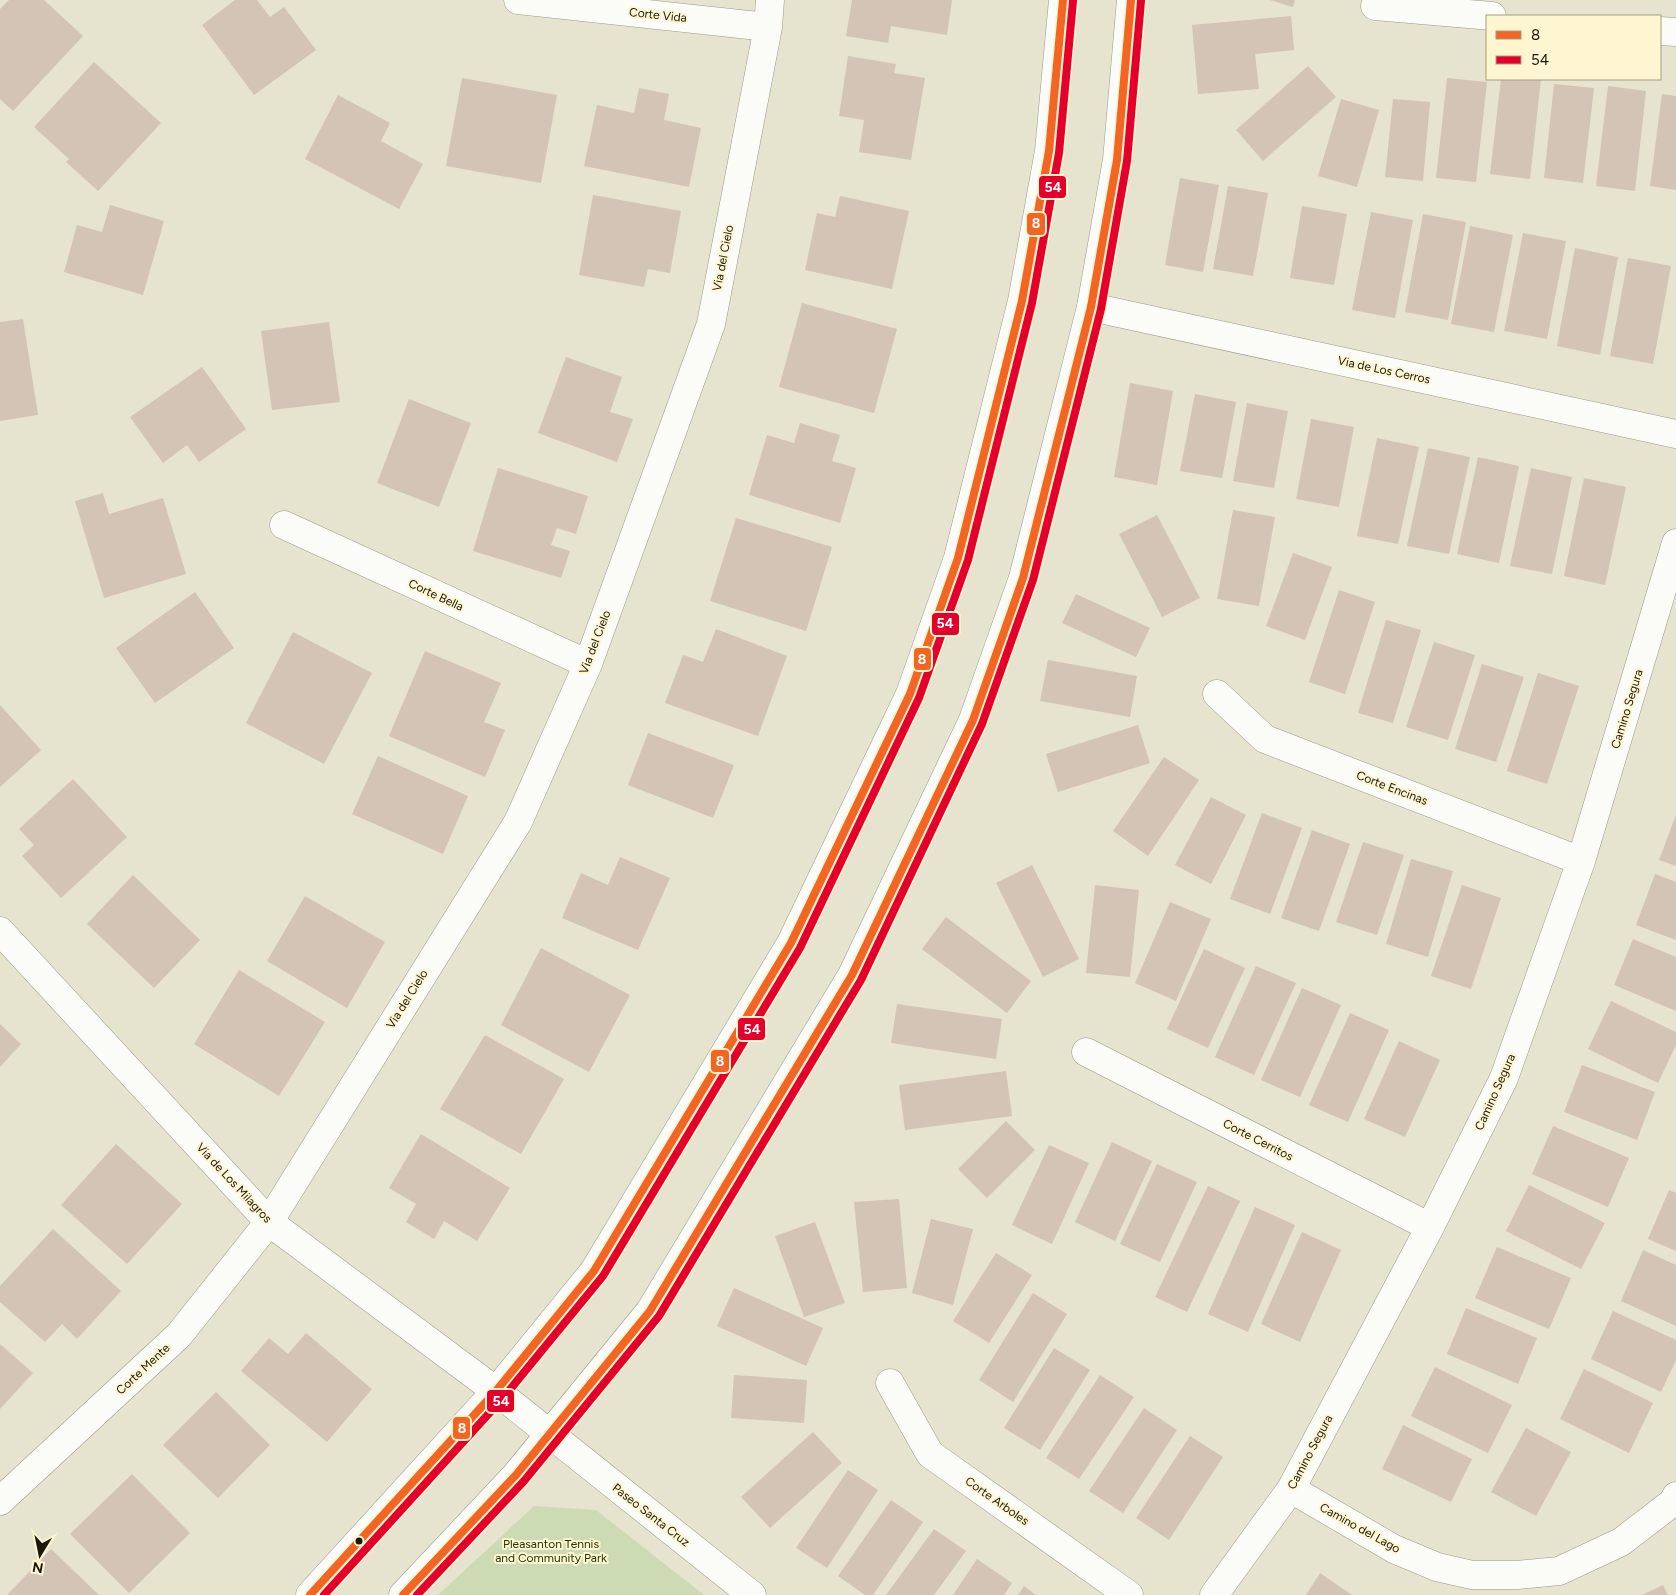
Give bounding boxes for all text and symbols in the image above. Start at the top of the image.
street label: Corte Vida [628,5,688,25]
legend [1486,15,1661,80]
text: 8 [1531,26,1540,44]
text: 54 [1531,51,1549,69]
line badge: 54 [1038,175,1067,199]
text: 54 [1045,179,1062,196]
line badge: 8 [1026,212,1046,236]
text: 8 [1032,215,1040,232]
street label: Via del Cielo [710,224,736,292]
street label: Via de Los Cerros [1336,353,1432,387]
street label: Corte Bella [406,576,466,614]
street label: Via del Cielo [576,608,614,676]
line badge: 54 [931,612,960,636]
text: 54 [937,615,954,632]
line badge: 8 [913,647,932,671]
text: 8 [918,651,926,668]
street label: Camino Segura [1608,668,1646,750]
street label: Corte Encinas [1354,768,1430,808]
street label: Via del Cielo [383,967,431,1031]
line badge: 54 [737,1017,766,1041]
text: 54 [744,1021,761,1038]
line badge: 8 [710,1049,730,1073]
street label: Camino Segura [1472,1052,1518,1132]
text: 8 [716,1053,724,1070]
street label: Corte Cerritos [1221,1116,1296,1164]
street label: Via de Los Milagros [193,1140,275,1226]
street label: Corte Mente [113,1340,173,1397]
line badge: 54 [486,1389,515,1413]
text: 54 [493,1393,510,1410]
street label: Camino Segura [1285,1412,1335,1492]
line badge: 8 [452,1416,471,1440]
text: 8 [458,1420,466,1437]
street label: Corte Arboles [962,1474,1032,1528]
street label: Paseo Santa Cruz [610,1481,692,1550]
street label: Camino del Lago [1317,1500,1403,1556]
north arrow [15,1530,65,1580]
unlabelled marker [354,1536,364,1546]
park label: Pleasanton Tennis and Community Park [495,1537,607,1565]
text: N [31,1558,45,1577]

